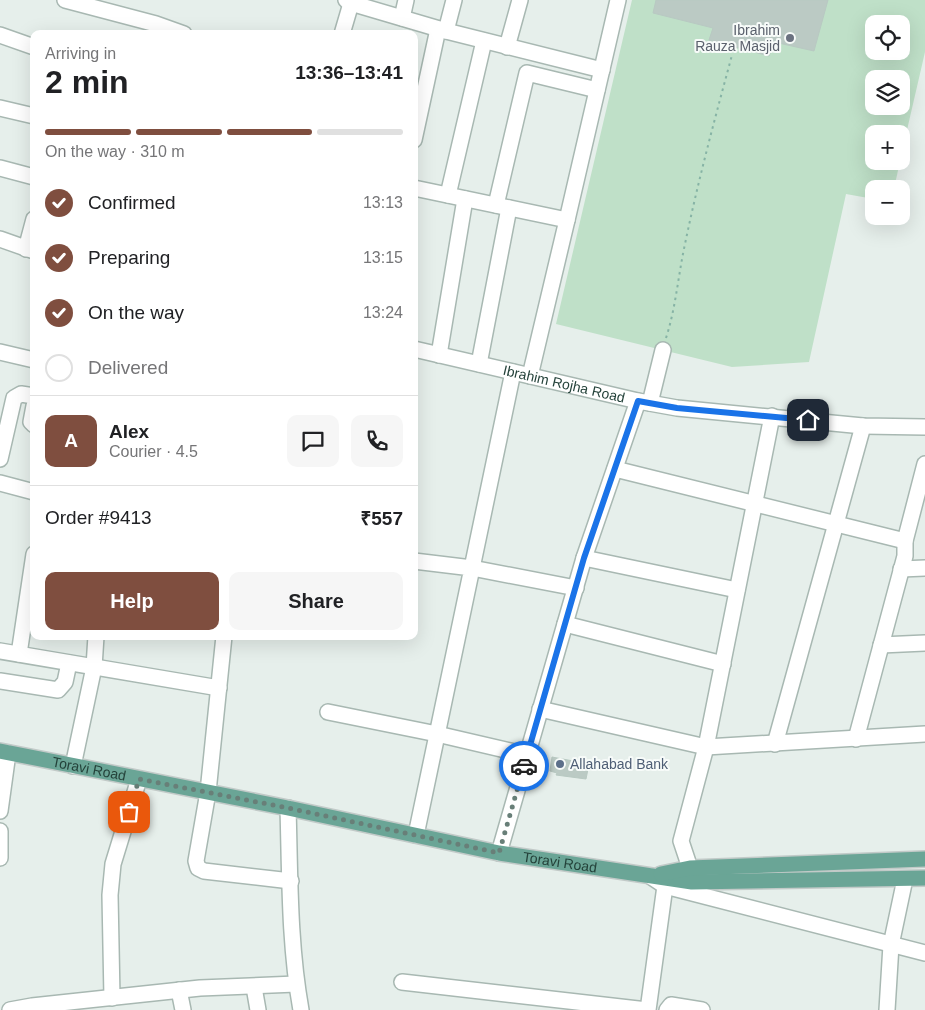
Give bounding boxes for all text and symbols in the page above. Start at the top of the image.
map controls [865,15,910,225]
button: locate [865,15,910,60]
place label: Ibrahim Rauza Masjid [695,22,780,54]
marker: Ibrahim Rauza Masjid [784,32,796,44]
text: Arriving in [45,45,116,62]
text: 13:36–13:41 [295,62,403,83]
text: 2 min [45,64,129,100]
button: layers [865,70,910,115]
button: + [865,125,910,170]
text: On the way · 310 m [45,143,185,160]
button: − [865,180,910,225]
icon: check [45,189,73,217]
text: Confirmed [88,192,176,213]
text: 13:13 [363,194,403,211]
icon: check [45,244,73,272]
text: Preparing [88,247,170,268]
text: 13:15 [363,249,403,266]
icon: check [45,299,73,327]
text: On the way [88,302,184,323]
text: 13:24 [363,304,403,321]
text: Delivered [88,357,168,378]
street label: Ibrahim Rojha Road [501,362,627,406]
pin [787,399,829,441]
icon: home [794,406,822,434]
button: chat [287,415,339,467]
button: phone [351,415,403,467]
text: Alex [109,421,149,442]
text: A [64,430,78,451]
text: Courier · 4.5 [109,443,198,460]
text: Order #9413 [45,507,152,528]
text: ₹557 [360,508,403,529]
button: Help [45,572,219,630]
button: Share [229,572,403,630]
courier [499,741,549,791]
icon: car [510,752,538,780]
street label: Toravi Road [51,754,128,784]
place label: Allahabad Bank [570,756,669,772]
marker: Allahabad Bank [554,758,566,770]
pin [108,791,150,833]
icon: bag [115,798,143,826]
street label: Toravi Road [522,849,598,876]

